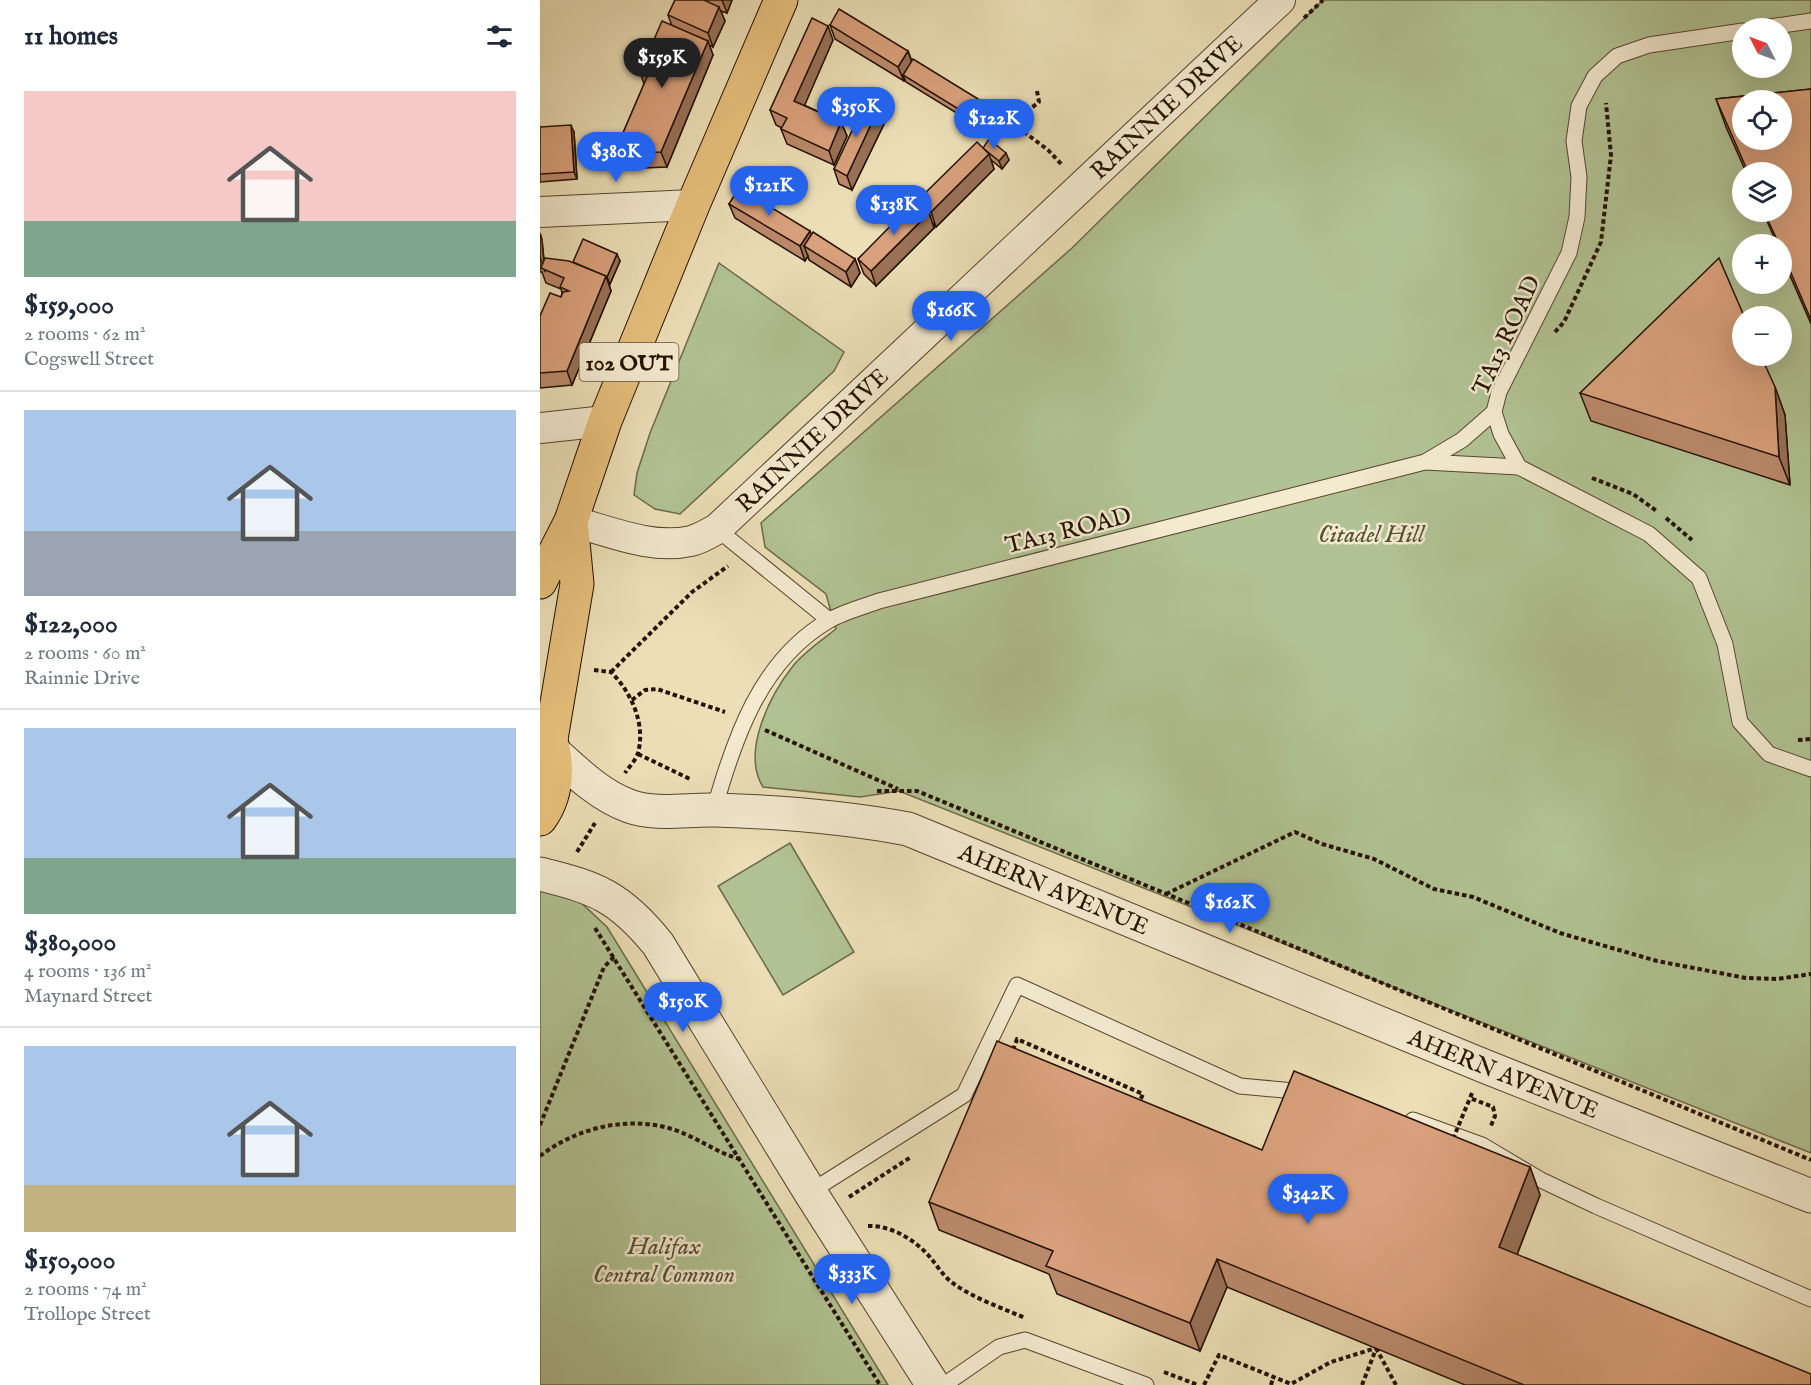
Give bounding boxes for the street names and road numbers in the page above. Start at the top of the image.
street label: RAINNIE DRIVE [1084,29,1250,187]
street label: TA13 ROAD [1466,271,1549,401]
road number: 102 OUT [580,343,678,381]
street label: RAINNIE DRIVE [730,362,896,520]
street label: TA13 ROAD [1002,501,1135,562]
street label: AHERN AVENUE [953,837,1153,943]
street label: AHERN AVENUE [1402,1022,1603,1127]

